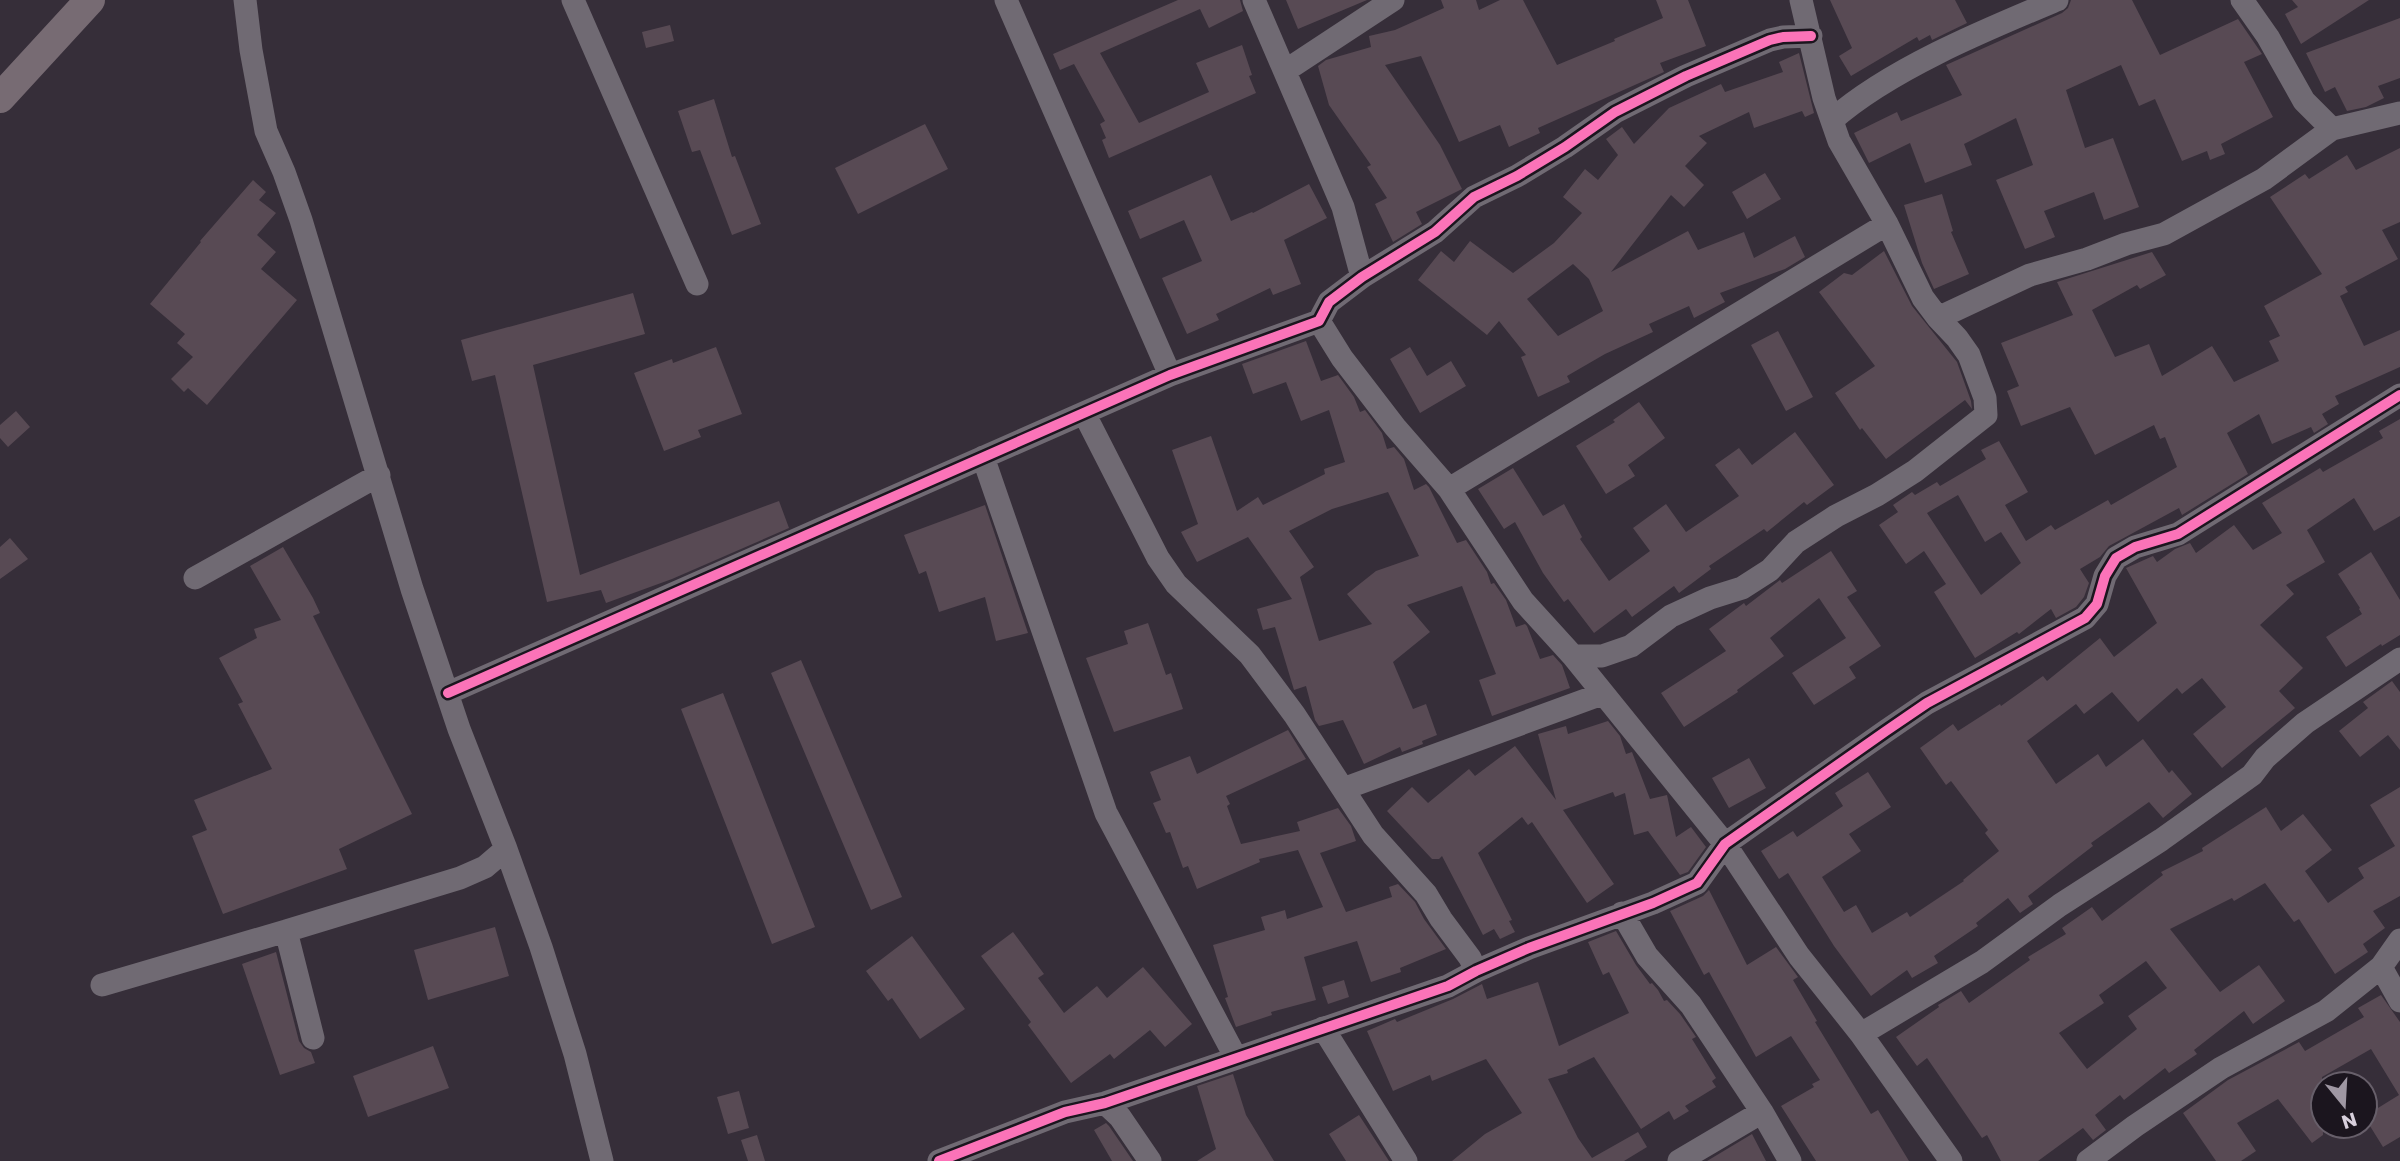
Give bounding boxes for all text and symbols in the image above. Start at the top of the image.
north arrow [2309,1070,2379,1140]
text: N [2338,1106,2360,1136]

